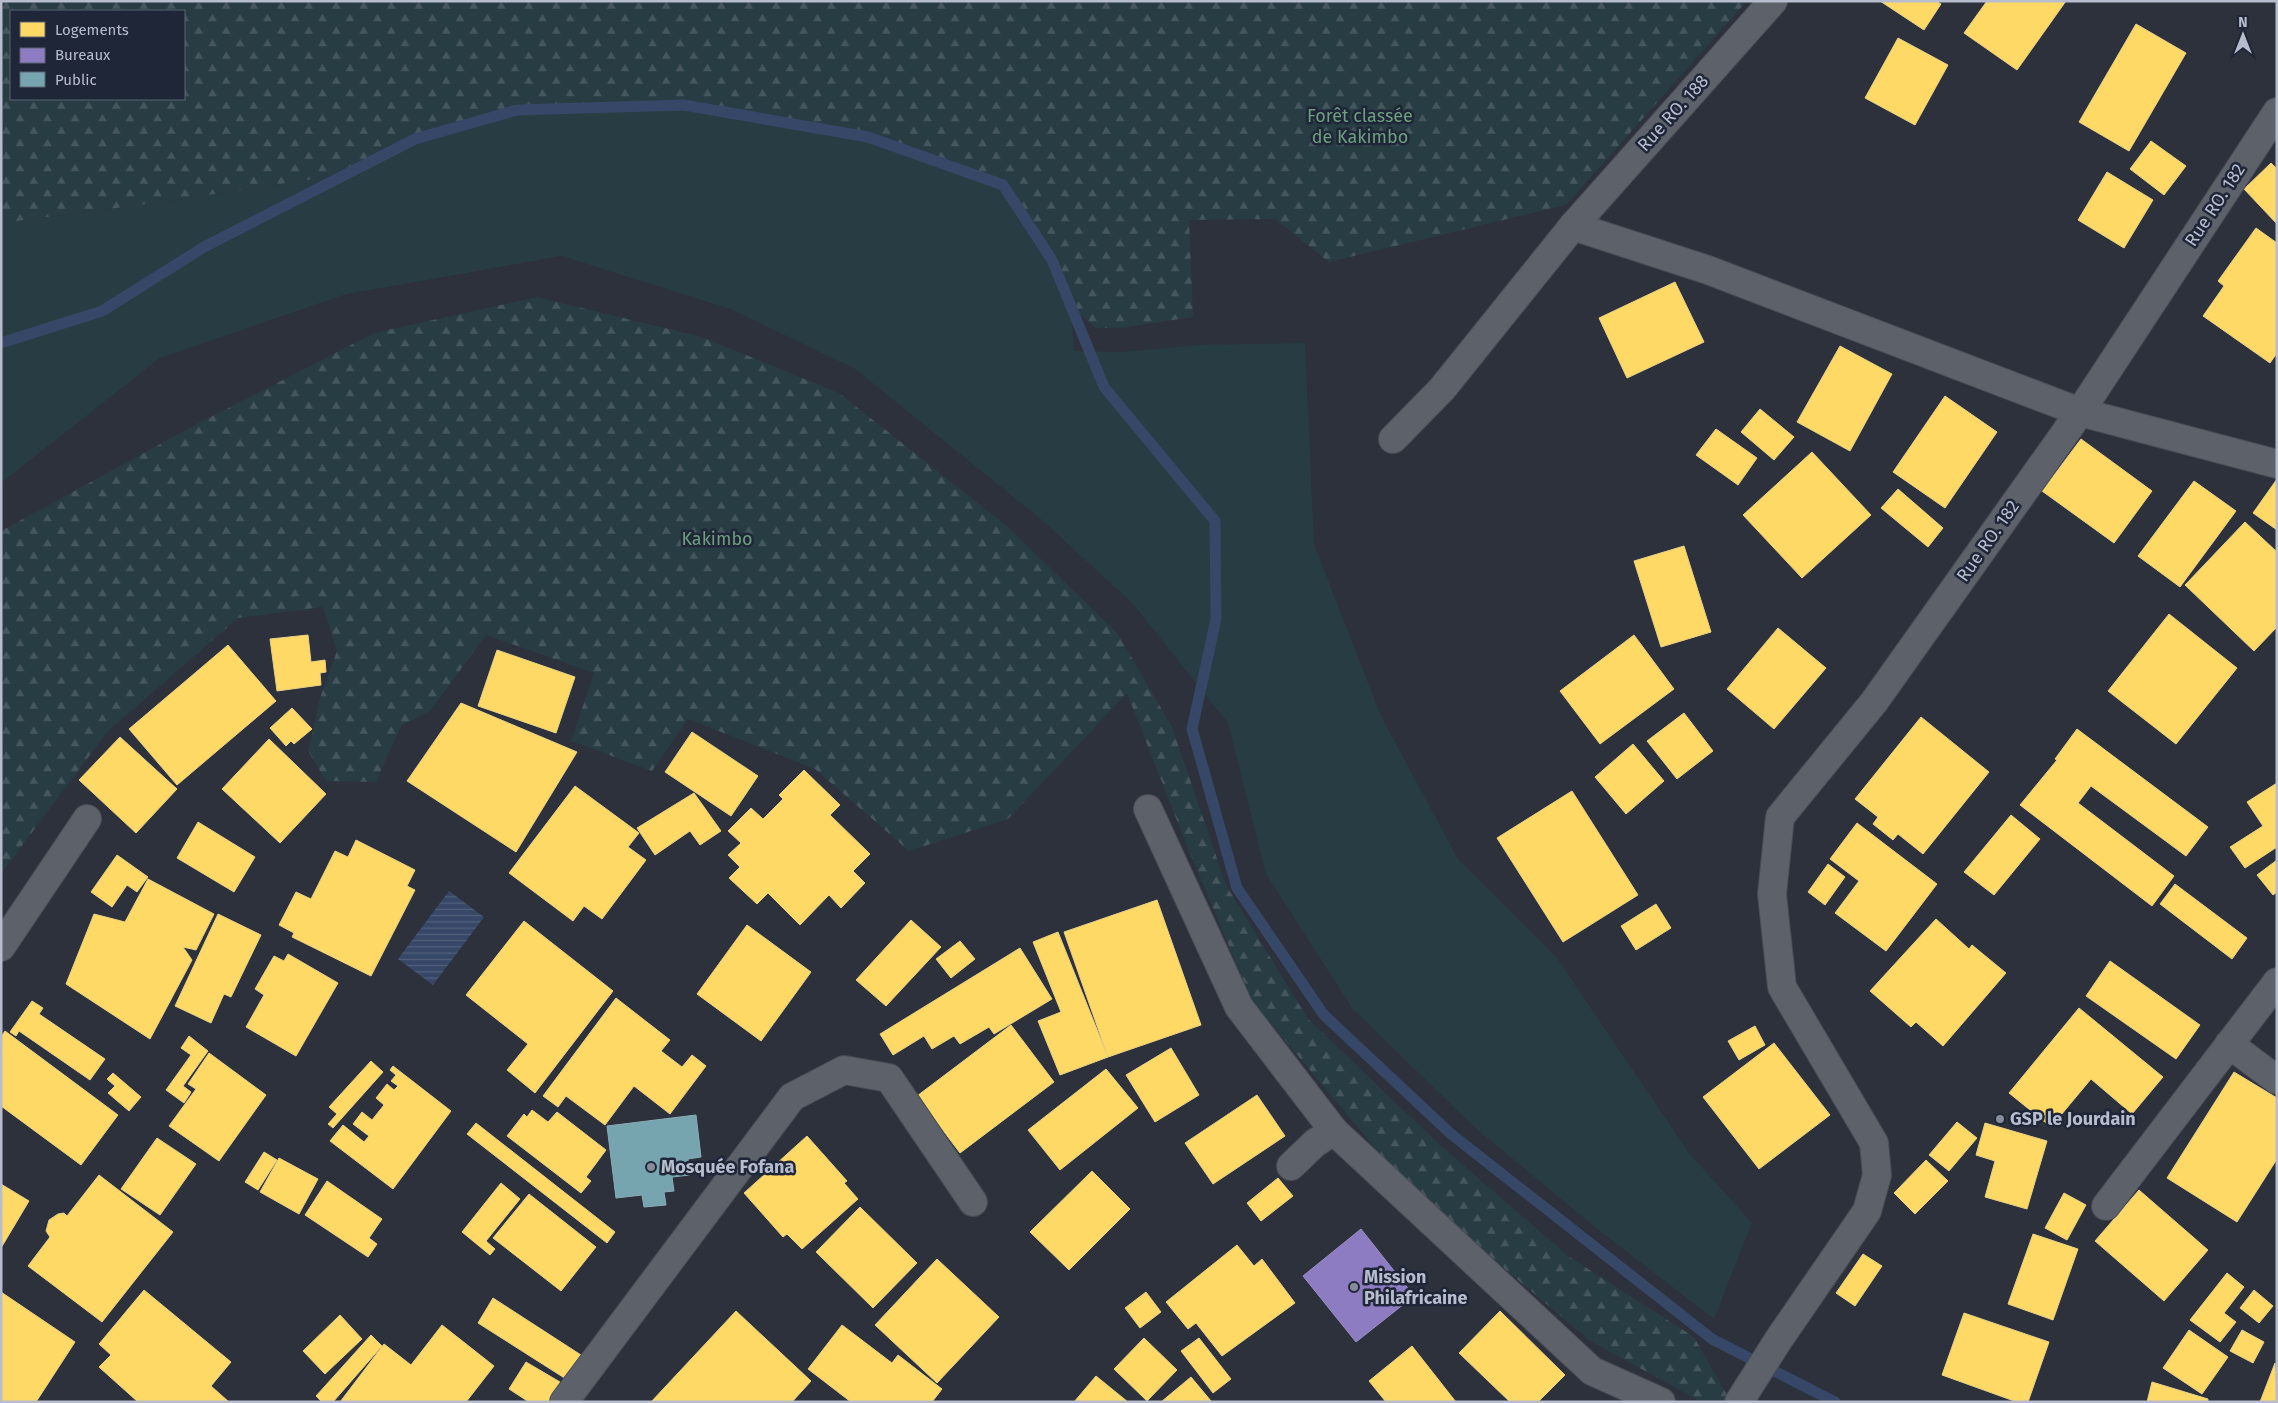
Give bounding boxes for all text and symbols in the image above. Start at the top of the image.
legend [10,10,185,100]
north arrow [2218,10,2268,60]
text: N [2238,14,2248,31]
text: Logements [55,21,129,39]
text: Bureaux [55,46,111,64]
street label: Rue RO. 188 [1633,70,1713,156]
text: Public [55,71,97,89]
park label: Forêt classée de Kakimbo [1307,105,1413,148]
street label: Rue RO. 182 [2180,159,2250,251]
street label: Rue RO. 182 [1952,496,2024,586]
park label: Kakimbo [681,528,753,550]
place label: GSP le Jourdain [2010,1108,2136,1130]
marker: GSP le Jourdain [1994,1113,2006,1125]
place label: Mosquée Fofana [661,1156,794,1178]
marker: Mosquée Fofana [645,1161,657,1173]
place label: Mission Philafricaine [1364,1266,1467,1309]
marker: Mission Philafricaine [1348,1281,1360,1293]

